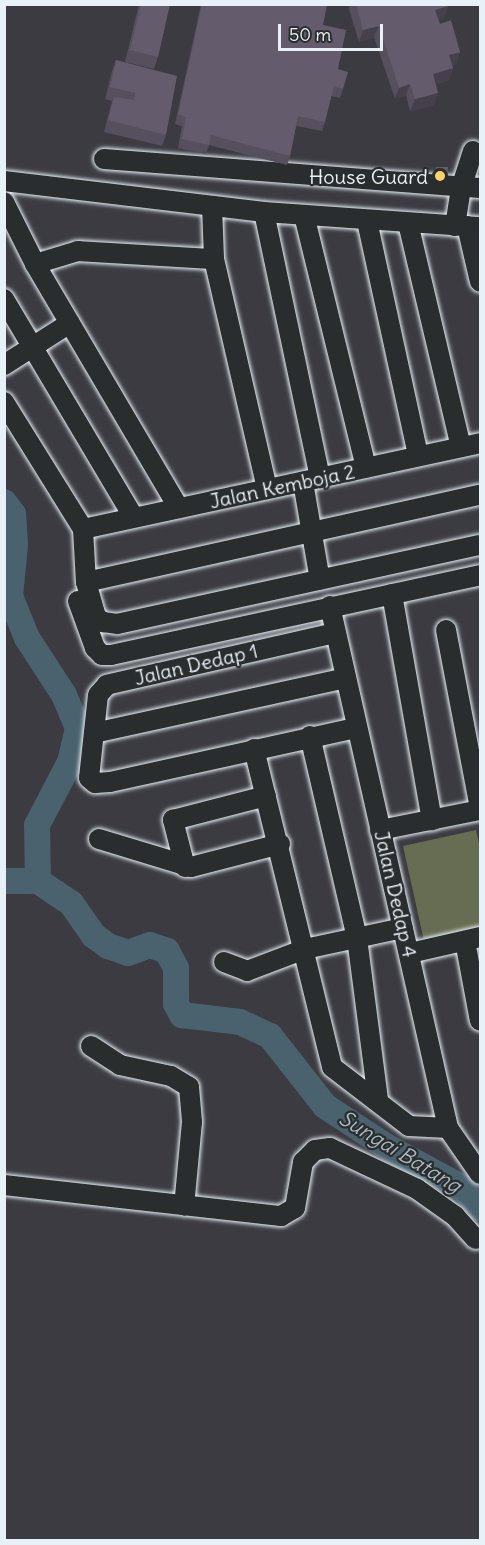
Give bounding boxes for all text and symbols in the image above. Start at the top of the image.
scale bar [281,12,386,50]
text: 50 m [289,23,331,46]
place label: House Guard [309,164,428,188]
marker: House Guard [433,169,447,183]
street label: Jalan Kemboja 2 [207,459,357,513]
street label: Jalan Dedap 1 [132,638,260,690]
street label: Jalan Dedap 4 [370,828,422,960]
water label: Sungai Batang [334,1106,466,1198]

